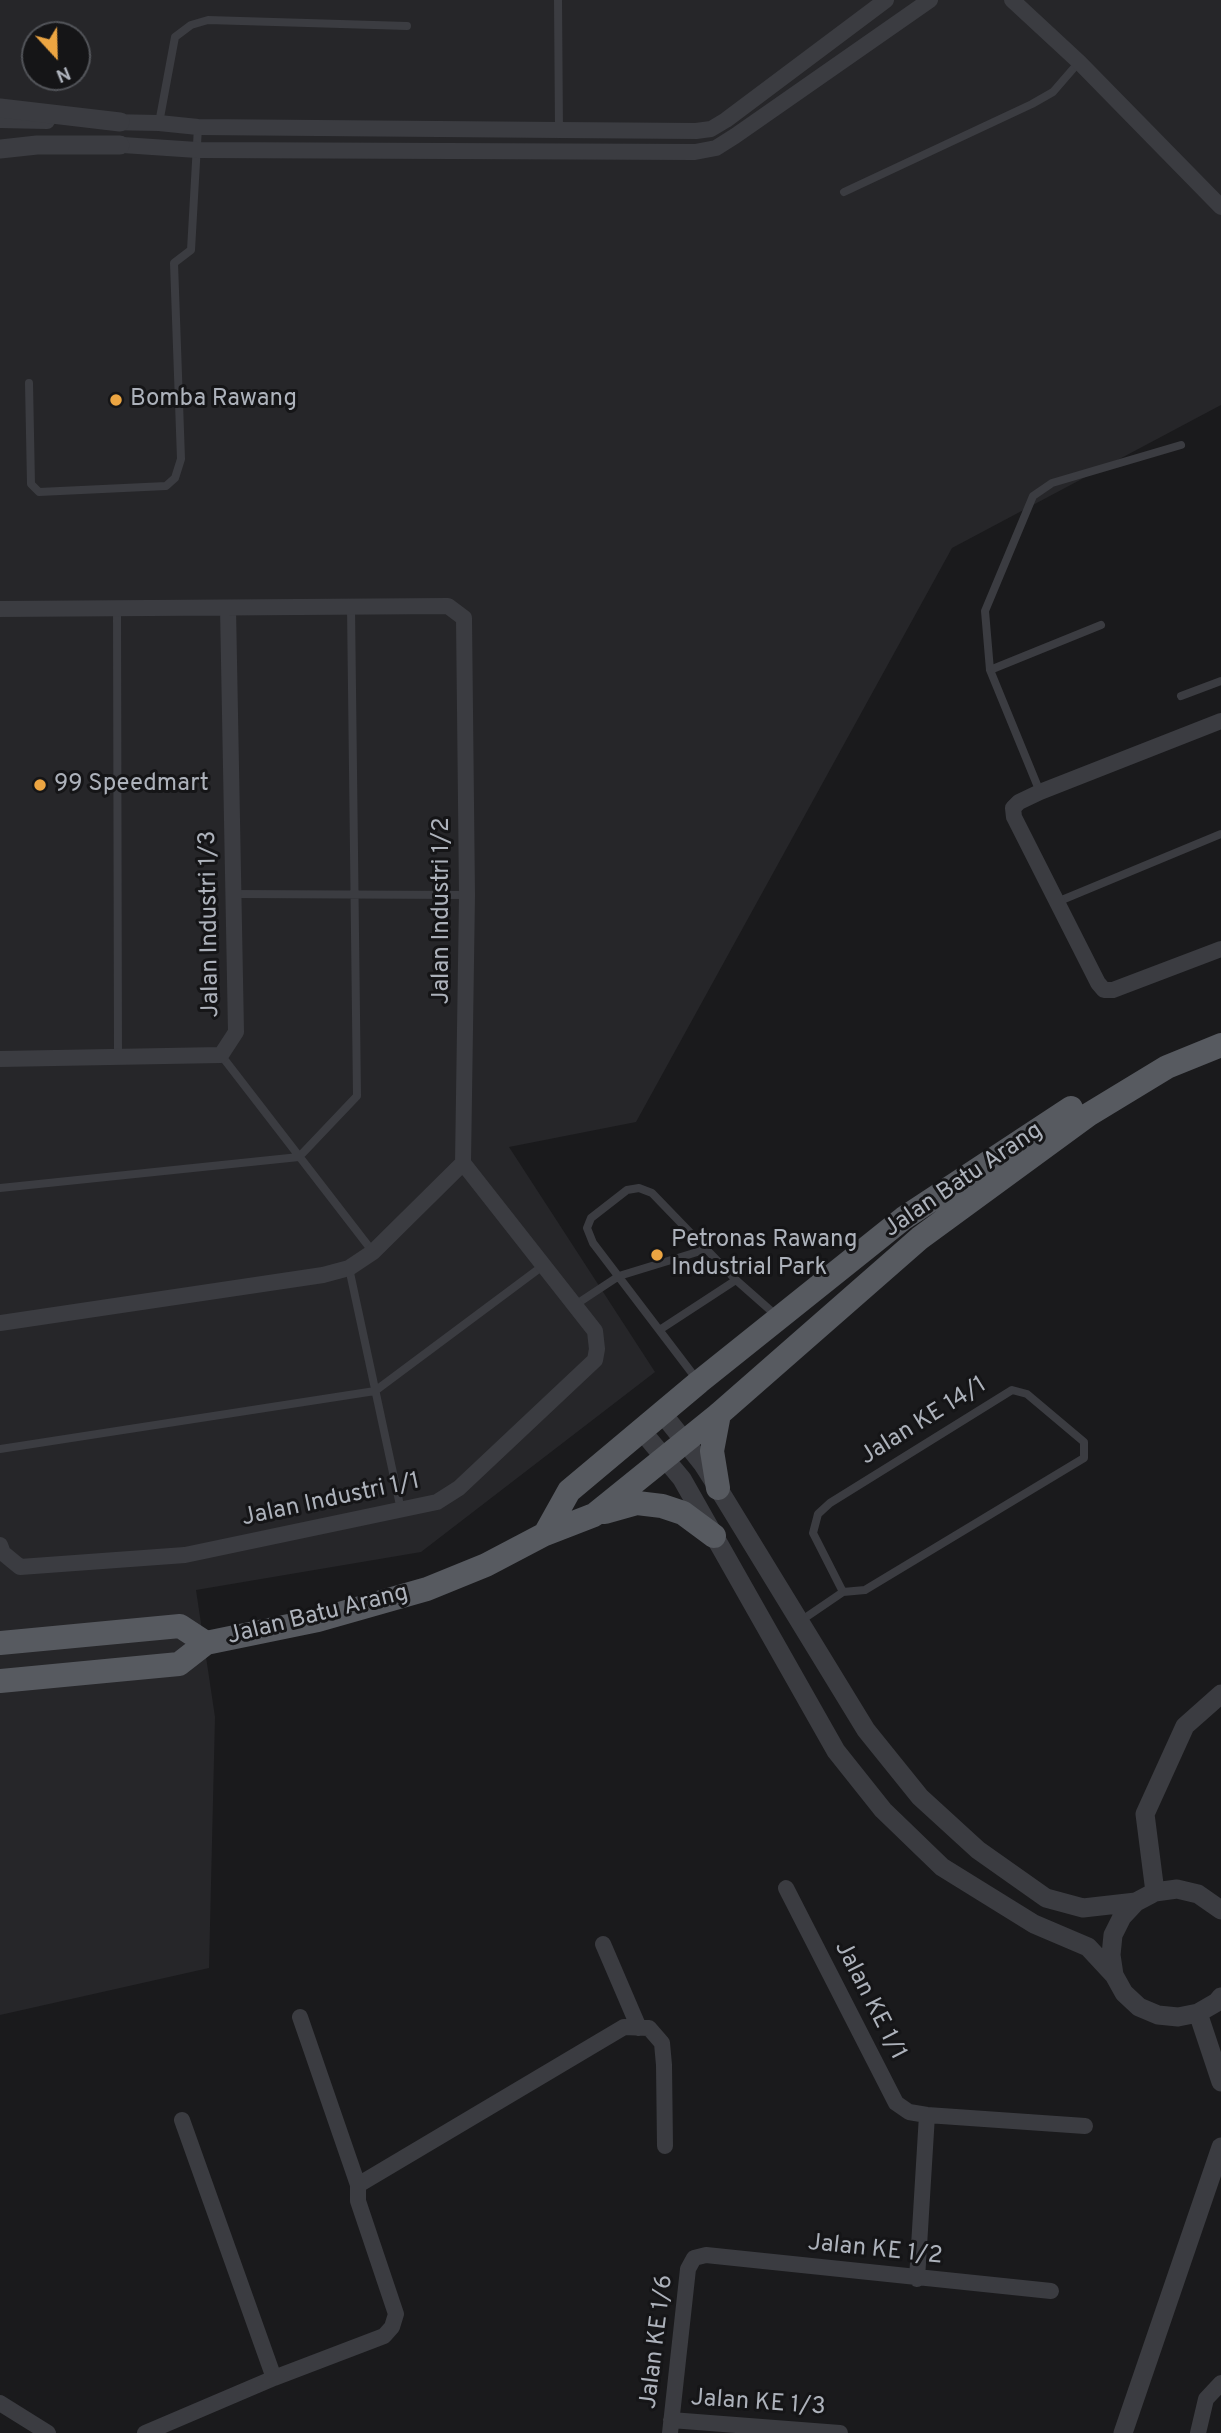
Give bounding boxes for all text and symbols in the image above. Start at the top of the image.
north arrow [21,21,91,91]
text: N [52,60,74,87]
place label: Bomba Rawang [130,386,297,414]
marker: Bomba Rawang [108,392,124,408]
place label: 99 Speedmart [54,771,209,799]
marker: 99 Speedmart [32,777,48,793]
street label: Jalan Industri 1/2 [429,817,457,1005]
street label: Jalan Industri 1/3 [195,830,227,1018]
street label: Jalan Batu Arang [879,1117,1049,1245]
place label: Petronas Rawang Industrial Park [671,1227,857,1283]
marker: Petronas Rawang Industrial Park [649,1247,665,1263]
street label: Jalan KE 14/1 [855,1372,993,1472]
street label: Jalan Industri 1/1 [239,1468,423,1534]
street label: Jalan Batu Arang [225,1580,411,1652]
street label: Jalan KE 1/1 [827,1937,911,2065]
street label: Jalan KE 1/2 [806,2230,944,2272]
street label: Jalan KE 1/6 [635,2273,681,2411]
street label: Jalan KE 1/3 [690,2385,826,2423]

